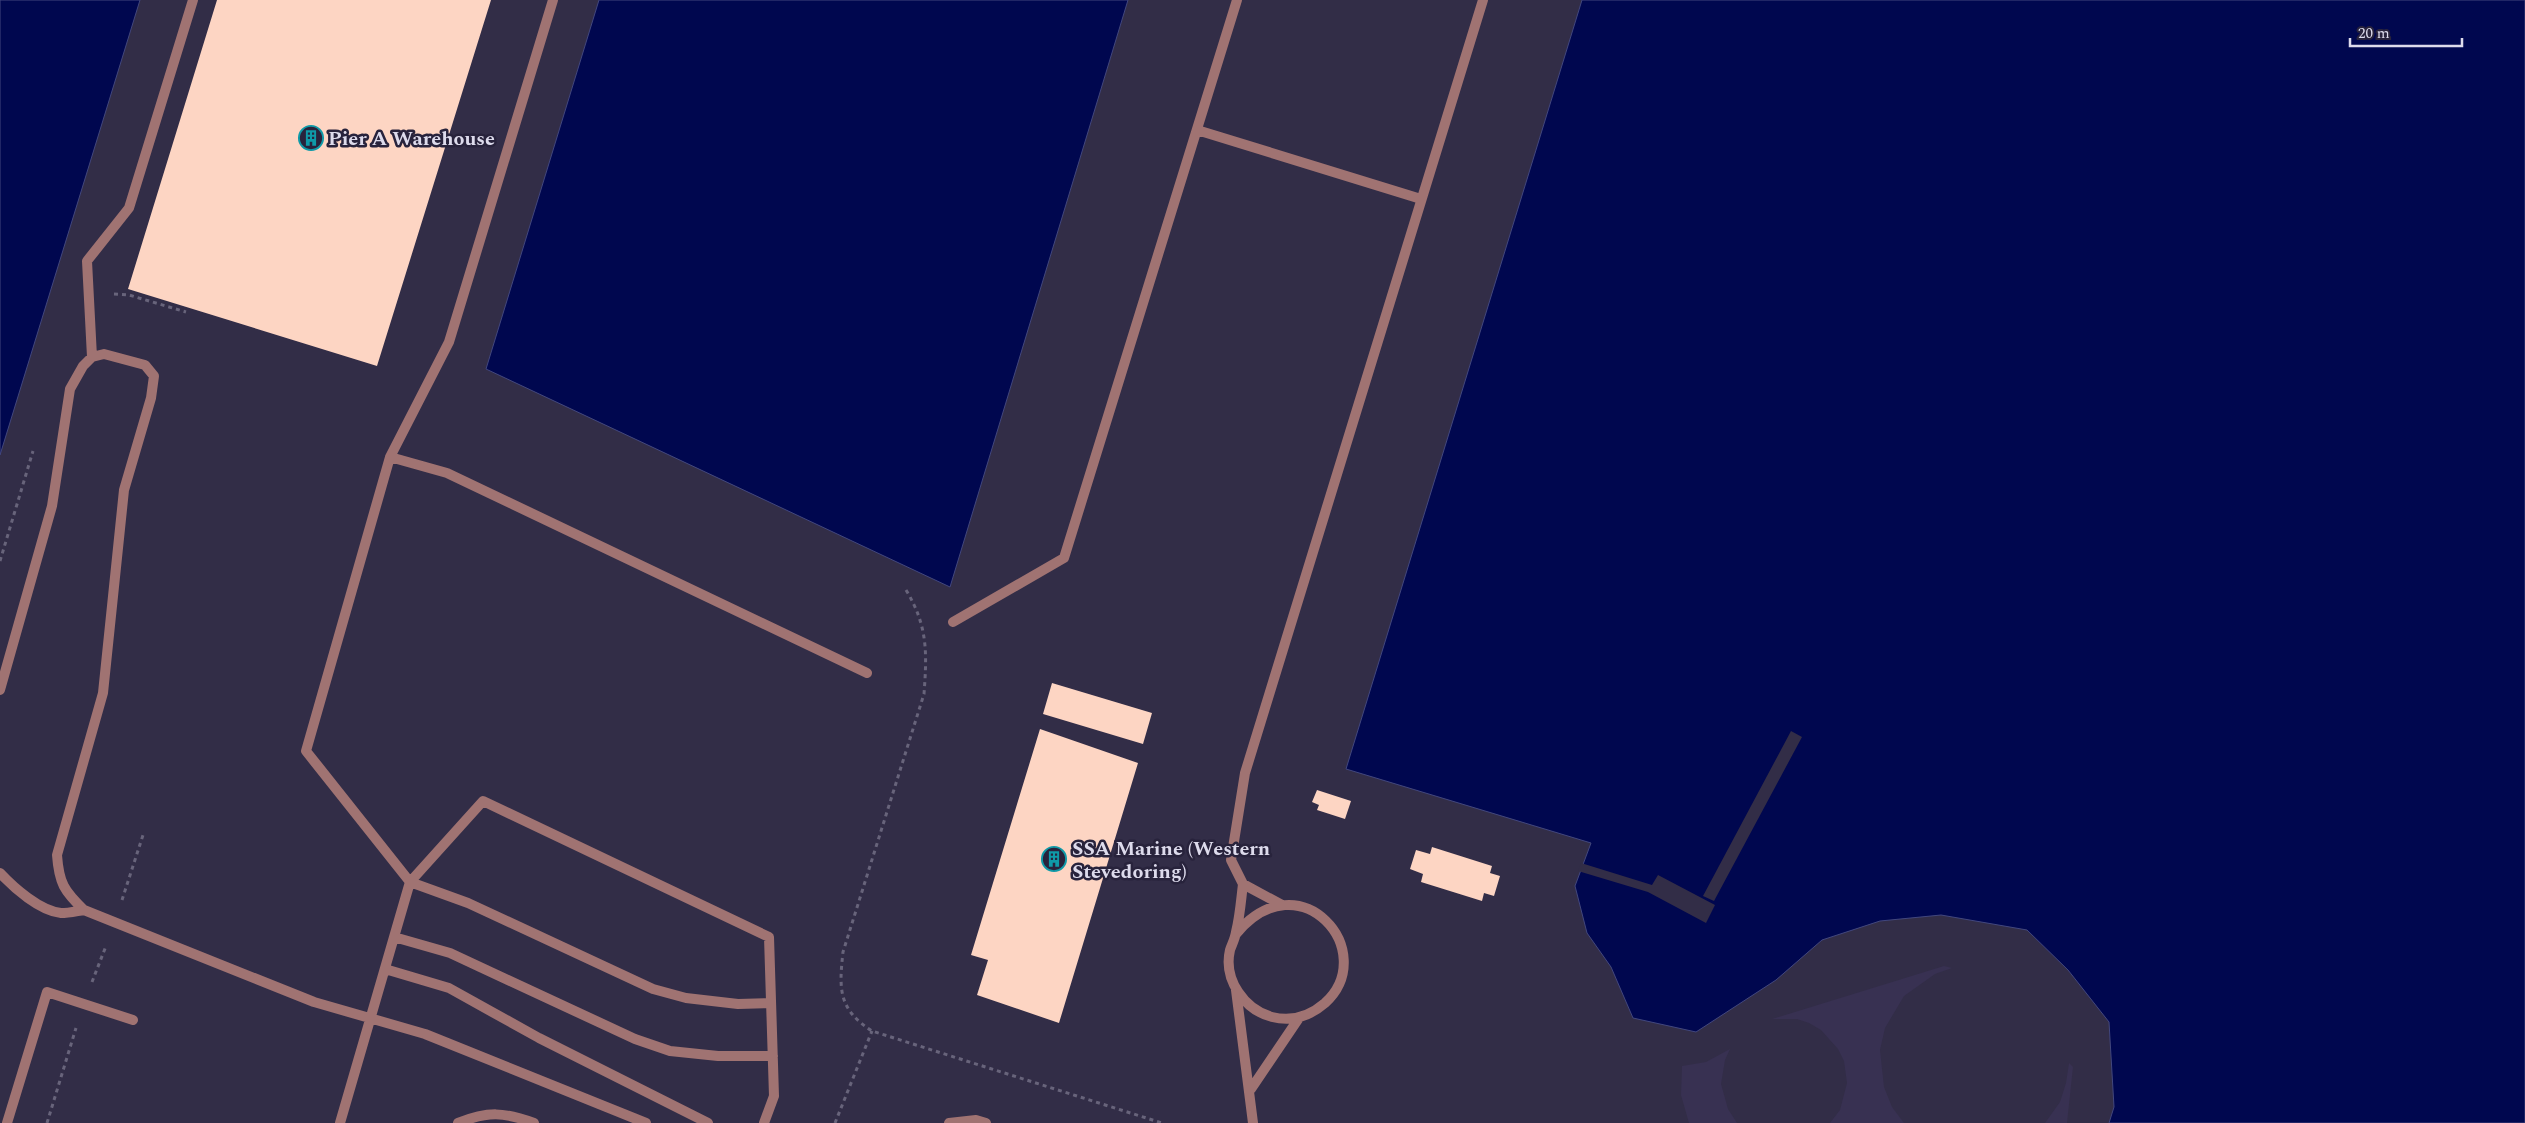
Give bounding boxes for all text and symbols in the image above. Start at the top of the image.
scale bar [2350,15,2462,47]
text: 20 m [2358,22,2390,45]
place label: Pier A Warehouse [328,124,495,154]
building icon: Pier A Warehouse [298,125,324,151]
place label: SSA Marine (Western Stevedoring) [1072,834,1270,887]
building icon: SSA Marine (Western Stevedoring) [1041,846,1067,872]

